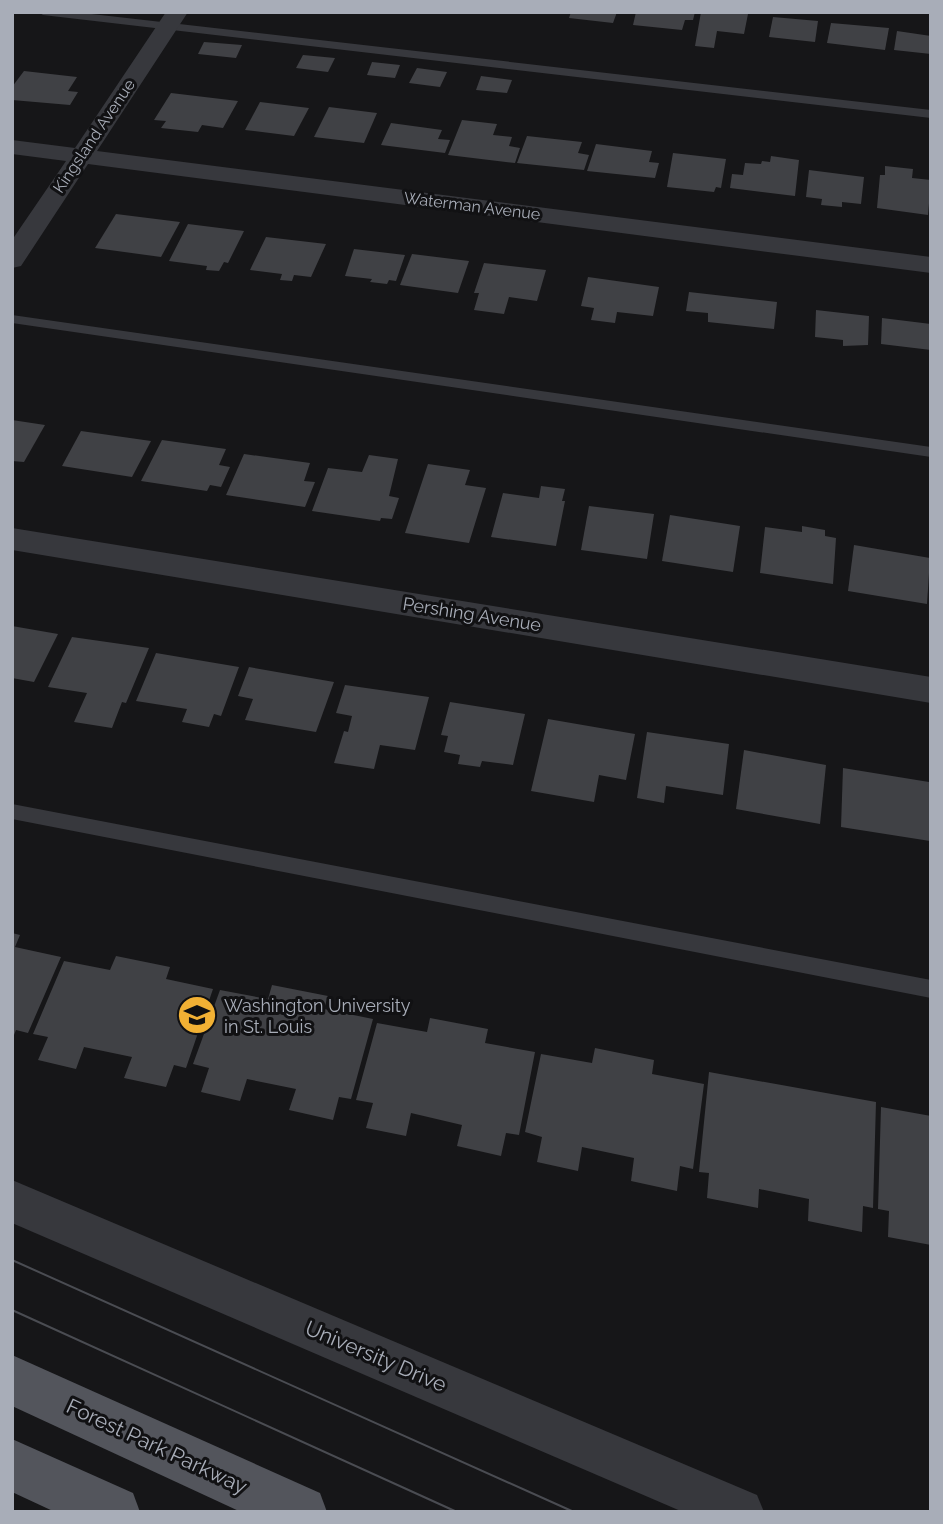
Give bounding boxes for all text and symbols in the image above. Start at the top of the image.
street label: Kingsland Avenue [49,76,139,196]
street label: Waterman Avenue [403,188,541,224]
street label: Pershing Avenue [401,593,543,635]
school or university icon: Washington University in St. Louis [176,994,218,1036]
place label: Washington University in St. Louis [224,995,411,1037]
street label: University Drive [302,1315,450,1397]
street label: Forest Park Parkway [63,1393,251,1499]

